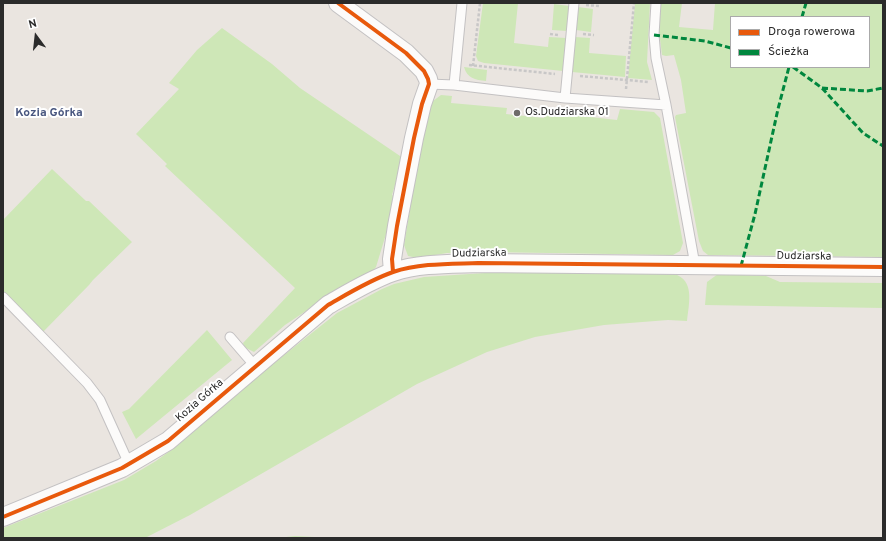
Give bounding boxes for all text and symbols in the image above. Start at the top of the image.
north arrow [16,16,56,56]
legend [730,16,870,68]
text: N [27,17,39,32]
text: Droga rowerowa [768,24,855,40]
text: Ścieżka [768,44,809,60]
place label: Os.Dudziarska 01 [525,106,609,120]
district label: Kozia Górka [15,107,83,121]
marker: Os.Dudziarska 01 [512,108,522,118]
street label: Dudziarska [451,247,507,261]
street label: Dudziarska [776,250,832,264]
street label: Kozia Górka [173,377,227,425]

